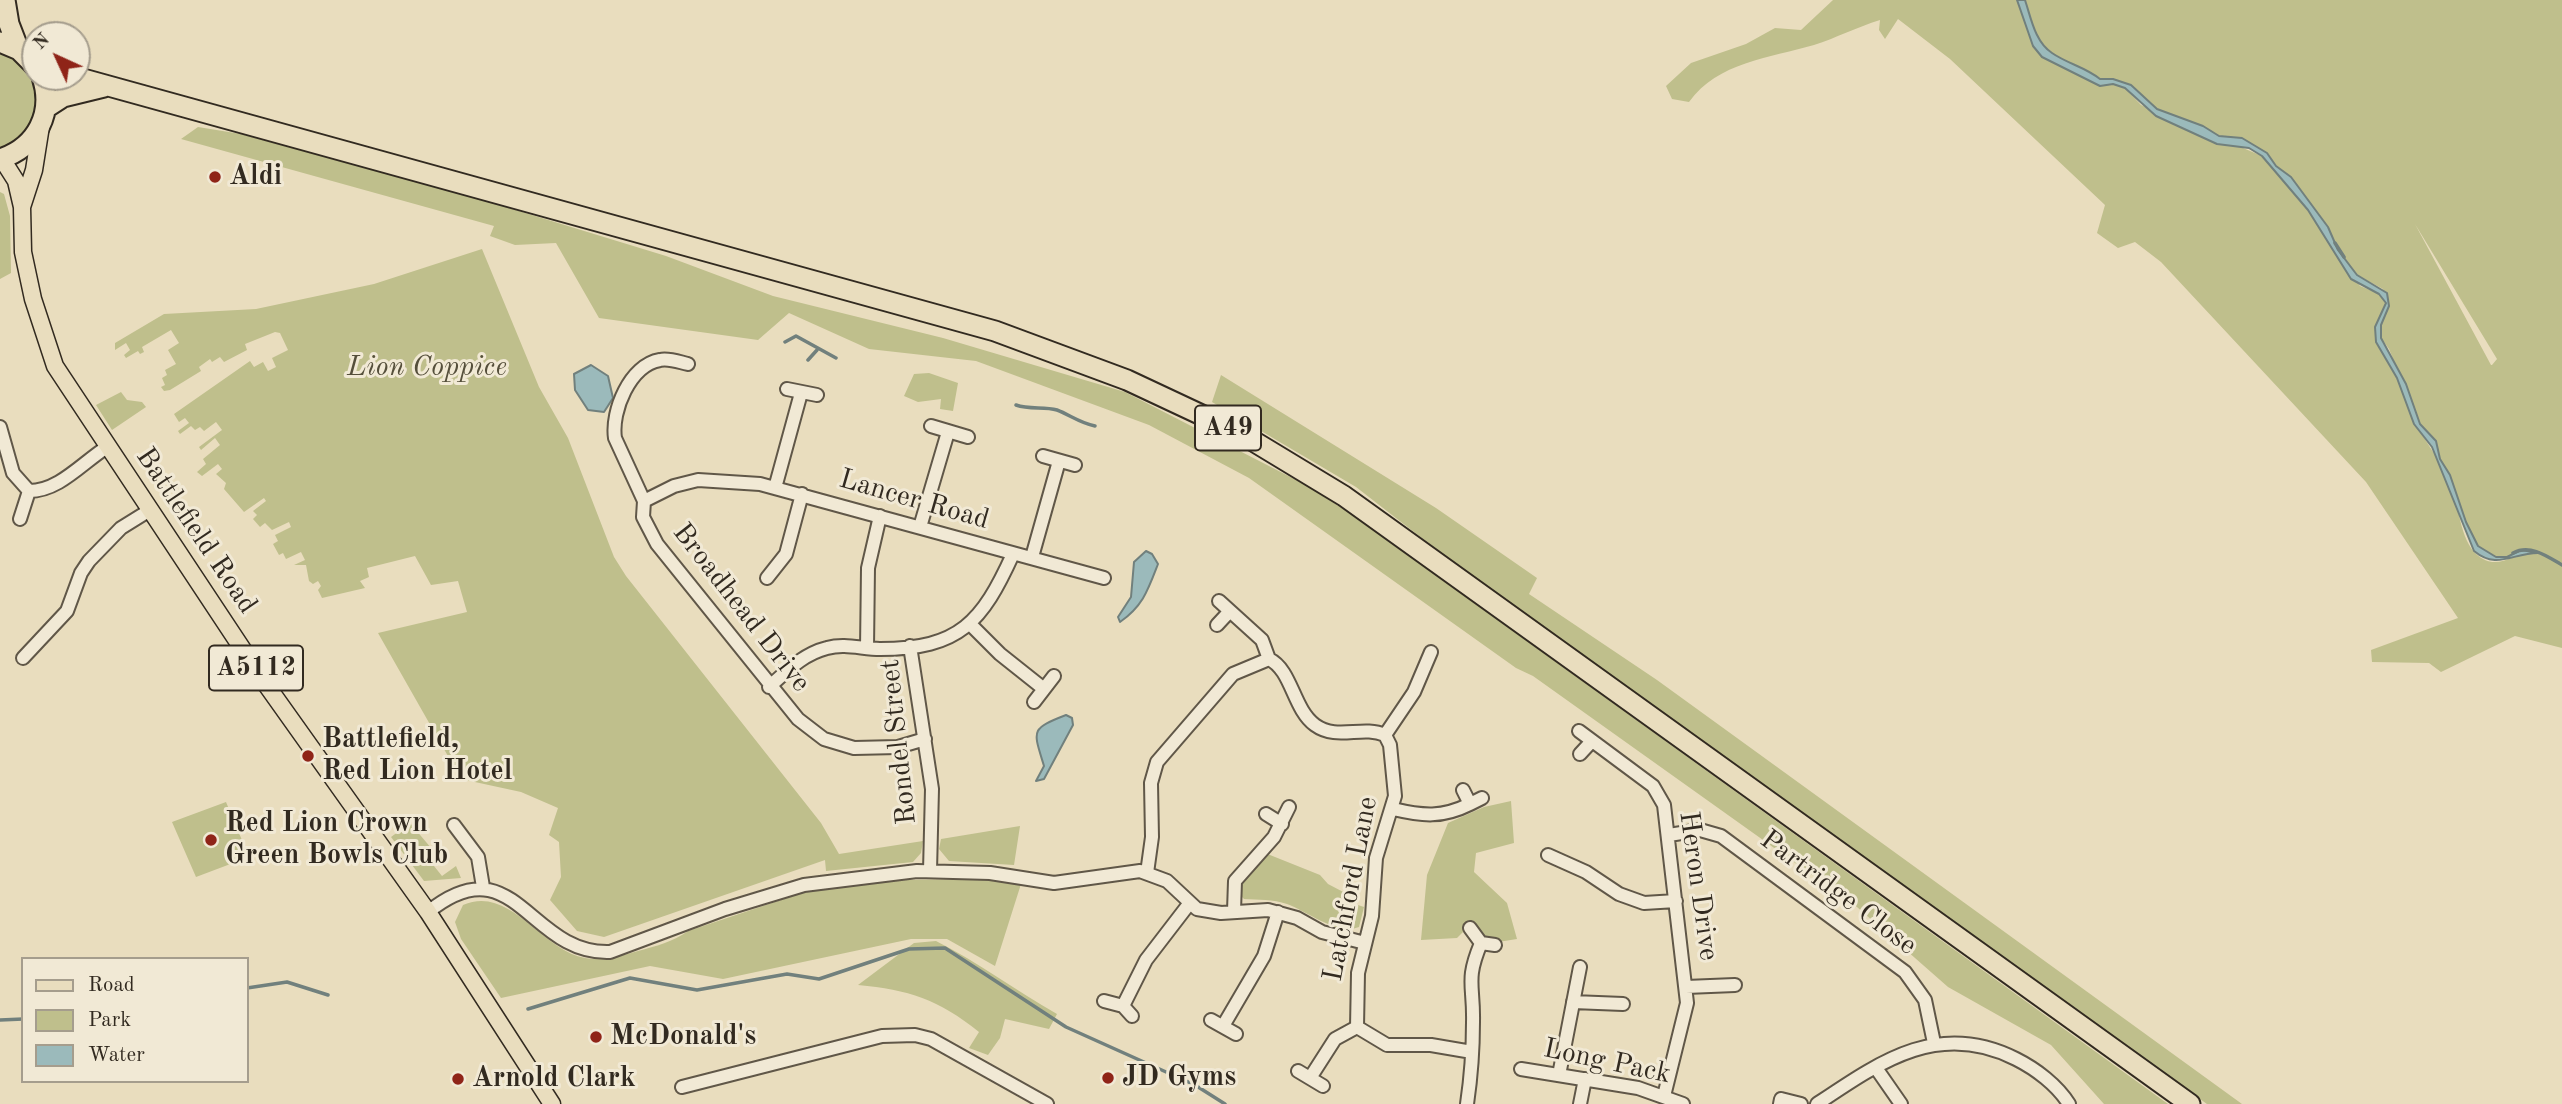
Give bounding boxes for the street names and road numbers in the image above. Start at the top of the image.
road number: A49 [1195,406,1261,450]
street label: Battlefield Road [128,441,264,621]
street label: Lancer Road [835,463,993,537]
street label: Broadhead Drive [665,517,817,699]
road number: A5112 [209,646,303,690]
street label: Rondel Street [874,658,924,826]
street label: Latchford Lane [1317,794,1385,984]
street label: Heron Drive [1671,809,1725,963]
street label: Partridge Close [1753,823,1923,963]
street label: Long Pack [1540,1032,1674,1092]

